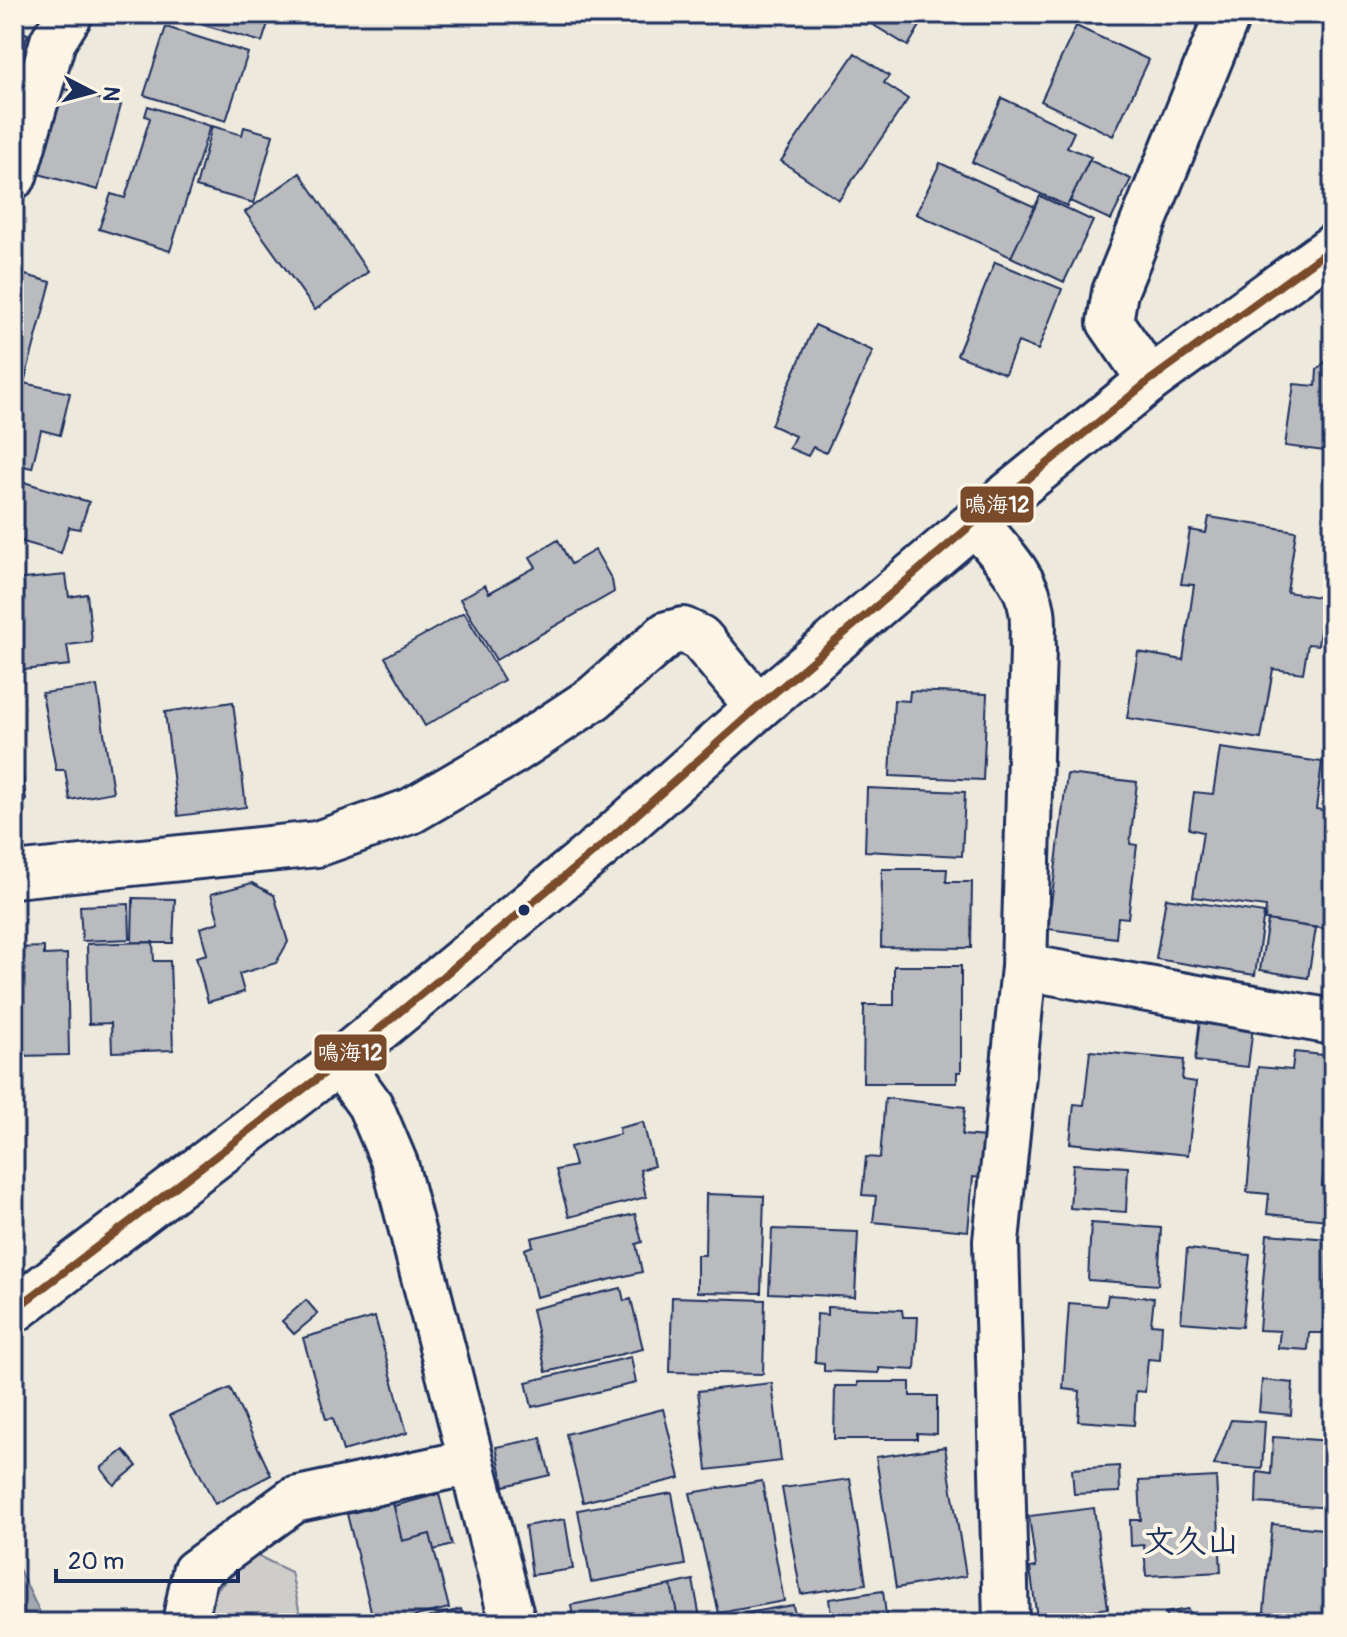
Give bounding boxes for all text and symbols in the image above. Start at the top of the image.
north arrow [52,52,132,132]
text: N [96,85,126,103]
line badge: 鳴海12 [959,485,1035,524]
text: 鳴海12 [965,491,1029,519]
unlabelled marker [516,902,532,918]
line badge: 鳴海12 [313,1033,388,1072]
text: 鳴海12 [318,1039,382,1067]
district label: 文久山 [1143,1522,1239,1562]
scale bar [56,1533,238,1583]
text: 20 m [68,1547,124,1576]

